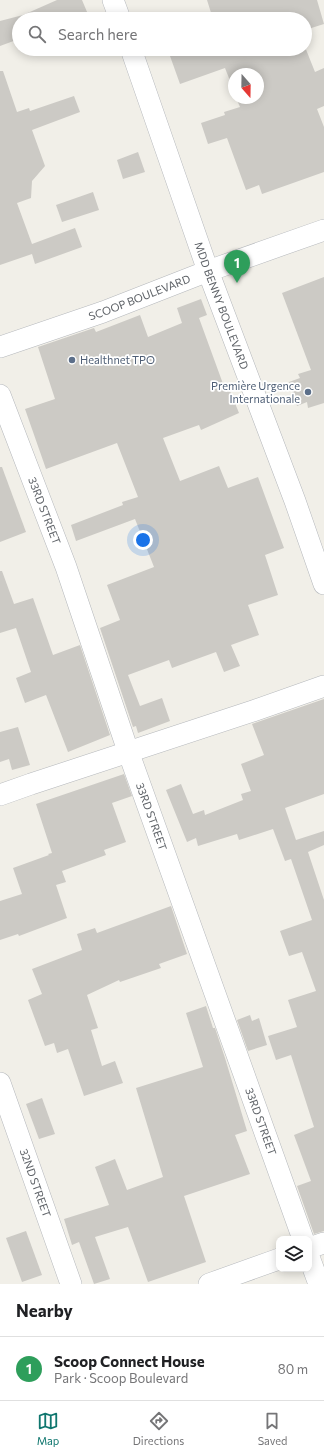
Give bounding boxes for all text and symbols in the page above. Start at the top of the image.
search box [12,12,312,56]
icon: search [26,23,48,45]
text: Search here [58,25,137,43]
north arrow [228,68,264,104]
street label: MDD BENNY BOULEVARD [192,240,252,371]
pin: 1 [224,250,250,283]
street label: SCOOP BOULEVARD [87,272,192,322]
place label: Healthnet TPO [80,353,155,366]
marker: Healthnet TPO [67,355,77,365]
place label: Première Urgence Internationale [211,379,300,405]
marker: Première Urgence Internationale [303,387,313,397]
street label: 33RD STREET [26,475,64,546]
your location [133,530,153,550]
street label: 33RD STREET [134,781,170,852]
street label: 33RD STREET [243,1086,279,1157]
street label: 32ND STREET [18,1147,54,1219]
map controls [276,1236,312,1272]
button: layers [276,1236,312,1272]
text: Nearby [16,1300,73,1321]
text: Scoop Connect House [54,1352,205,1370]
text: 1 [26,1361,32,1377]
text: 80 m [278,1361,308,1377]
text: Park · Scoop Boulevard [54,1370,188,1386]
tab: Map [37,1410,59,1447]
tab: Directions [133,1410,184,1447]
tab: Saved [258,1410,287,1447]

